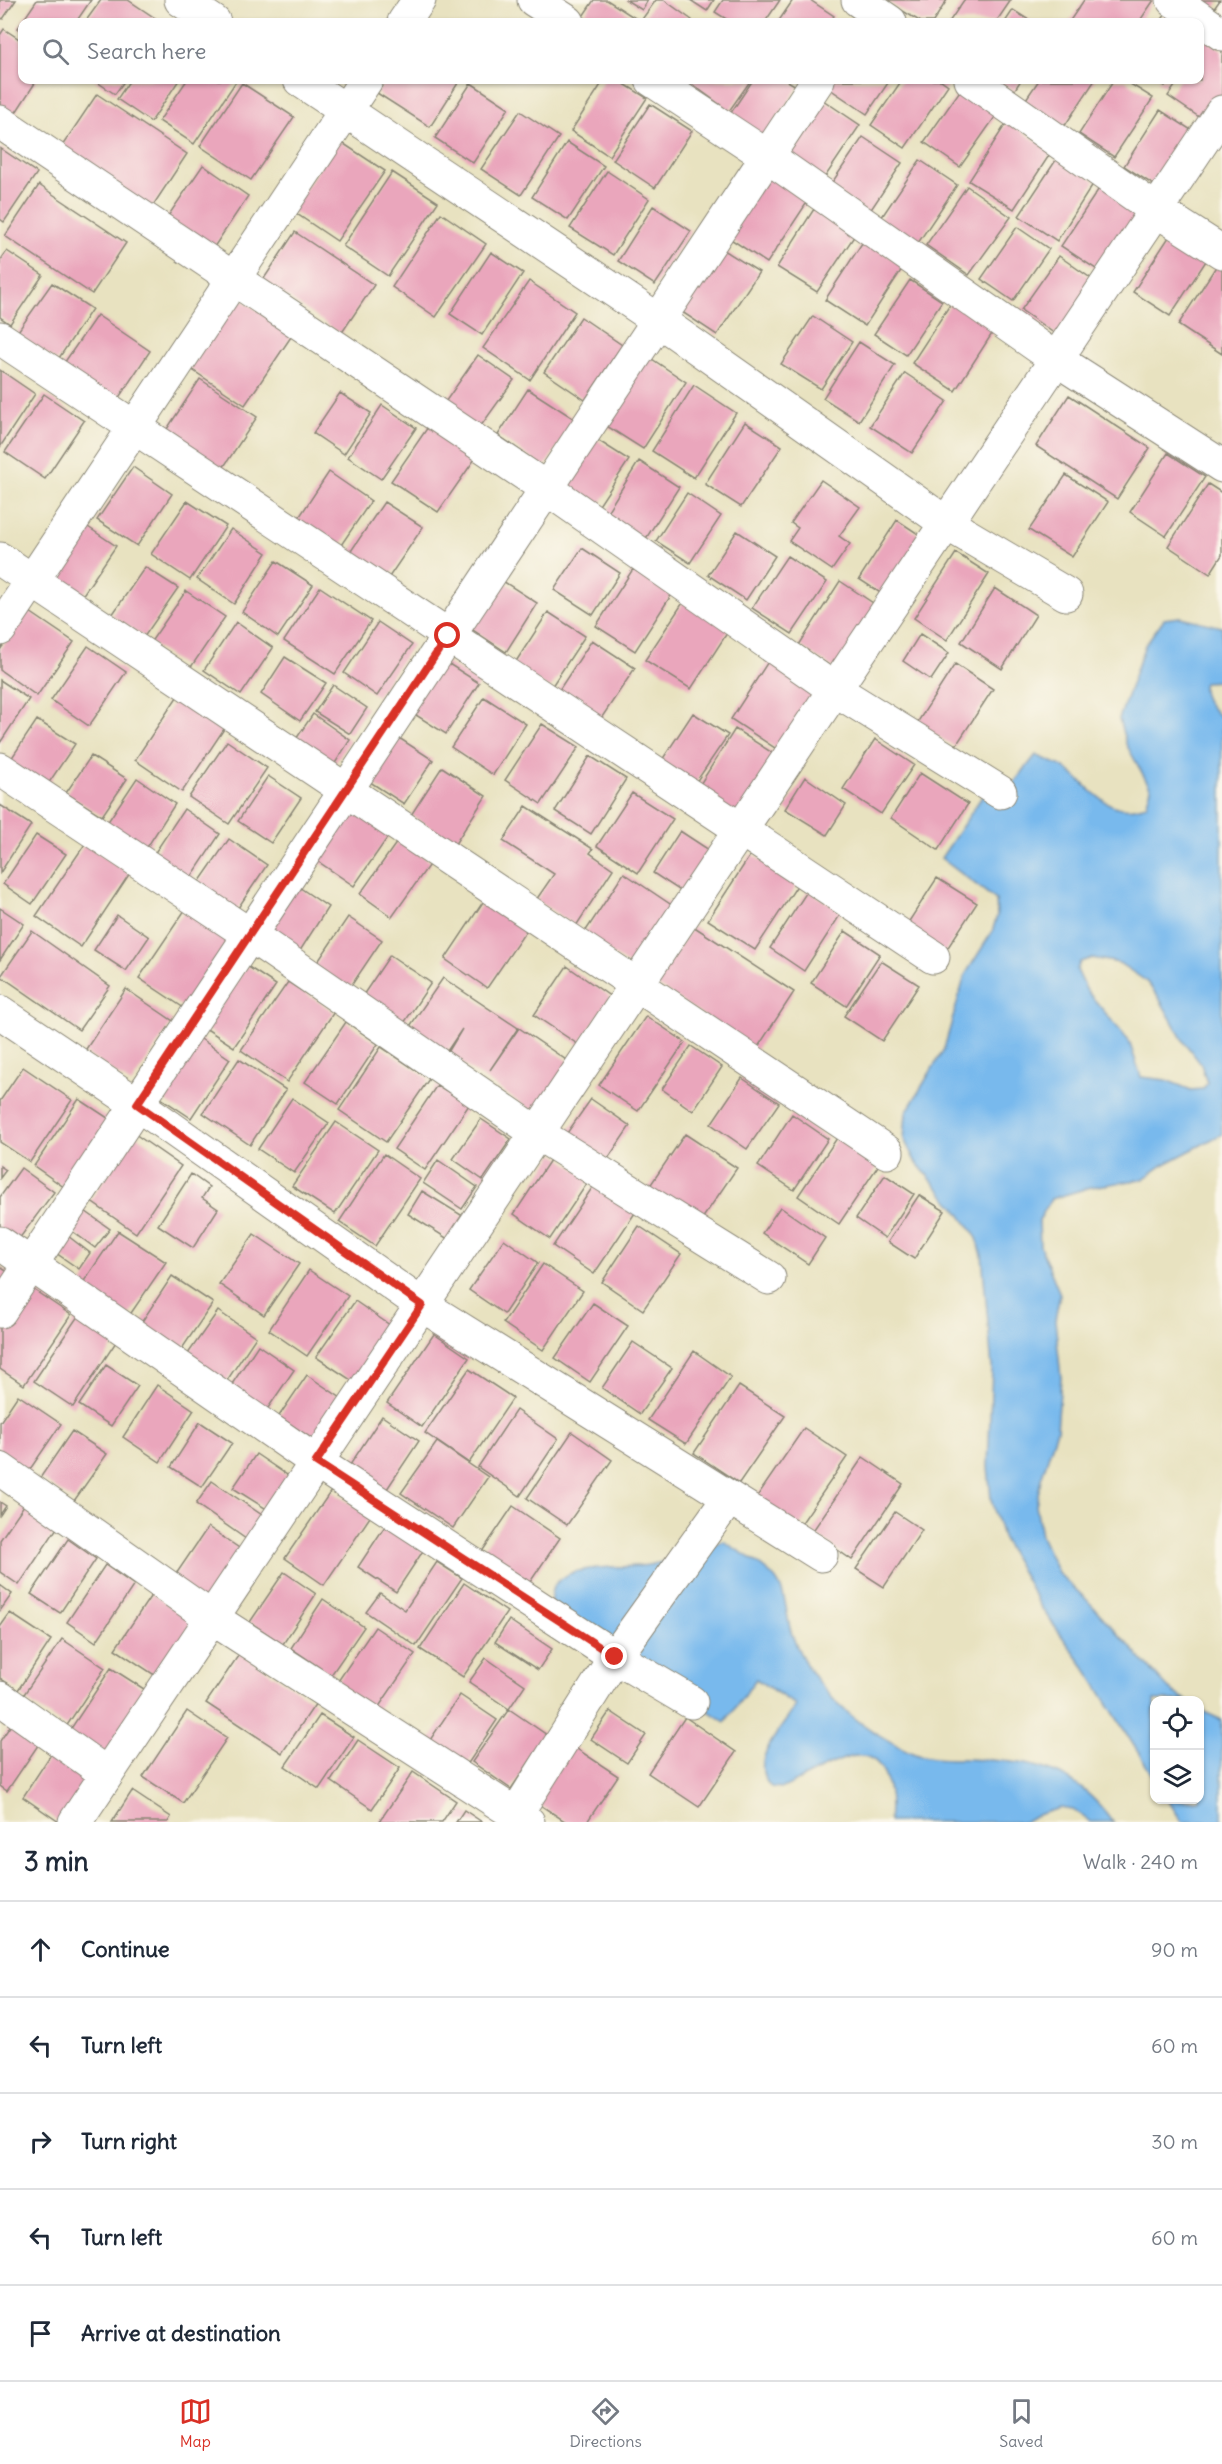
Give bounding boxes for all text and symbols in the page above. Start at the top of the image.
search box [18,18,1204,84]
icon: search [39,35,72,68]
text: Search here [87,37,206,65]
route start [434,622,460,648]
route end [601,1643,627,1669]
map controls [1150,1696,1204,1804]
button: locate [1150,1696,1204,1750]
button: layers [1150,1750,1204,1804]
text: 3 min [24,1845,89,1878]
text: Walk · 240 m [1083,1849,1198,1874]
icon: ahead [24,1933,57,1966]
text: Continue [81,1935,170,1963]
text: 90 m [1151,1937,1198,1962]
icon: left [24,2029,57,2062]
text: Turn left [81,2031,162,2059]
text: 60 m [1151,2033,1198,2058]
icon: right [24,2125,57,2158]
text: Turn right [81,2127,177,2155]
text: 30 m [1151,2129,1198,2154]
icon: left [24,2221,57,2254]
text: Turn left [81,2223,162,2251]
text: 60 m [1151,2225,1198,2250]
icon: arrive [24,2317,57,2350]
text: Arrive at destination [81,2319,281,2347]
tab: Map [179,2395,212,2451]
tab: Directions [569,2395,642,2451]
tab: Saved [999,2395,1043,2451]

